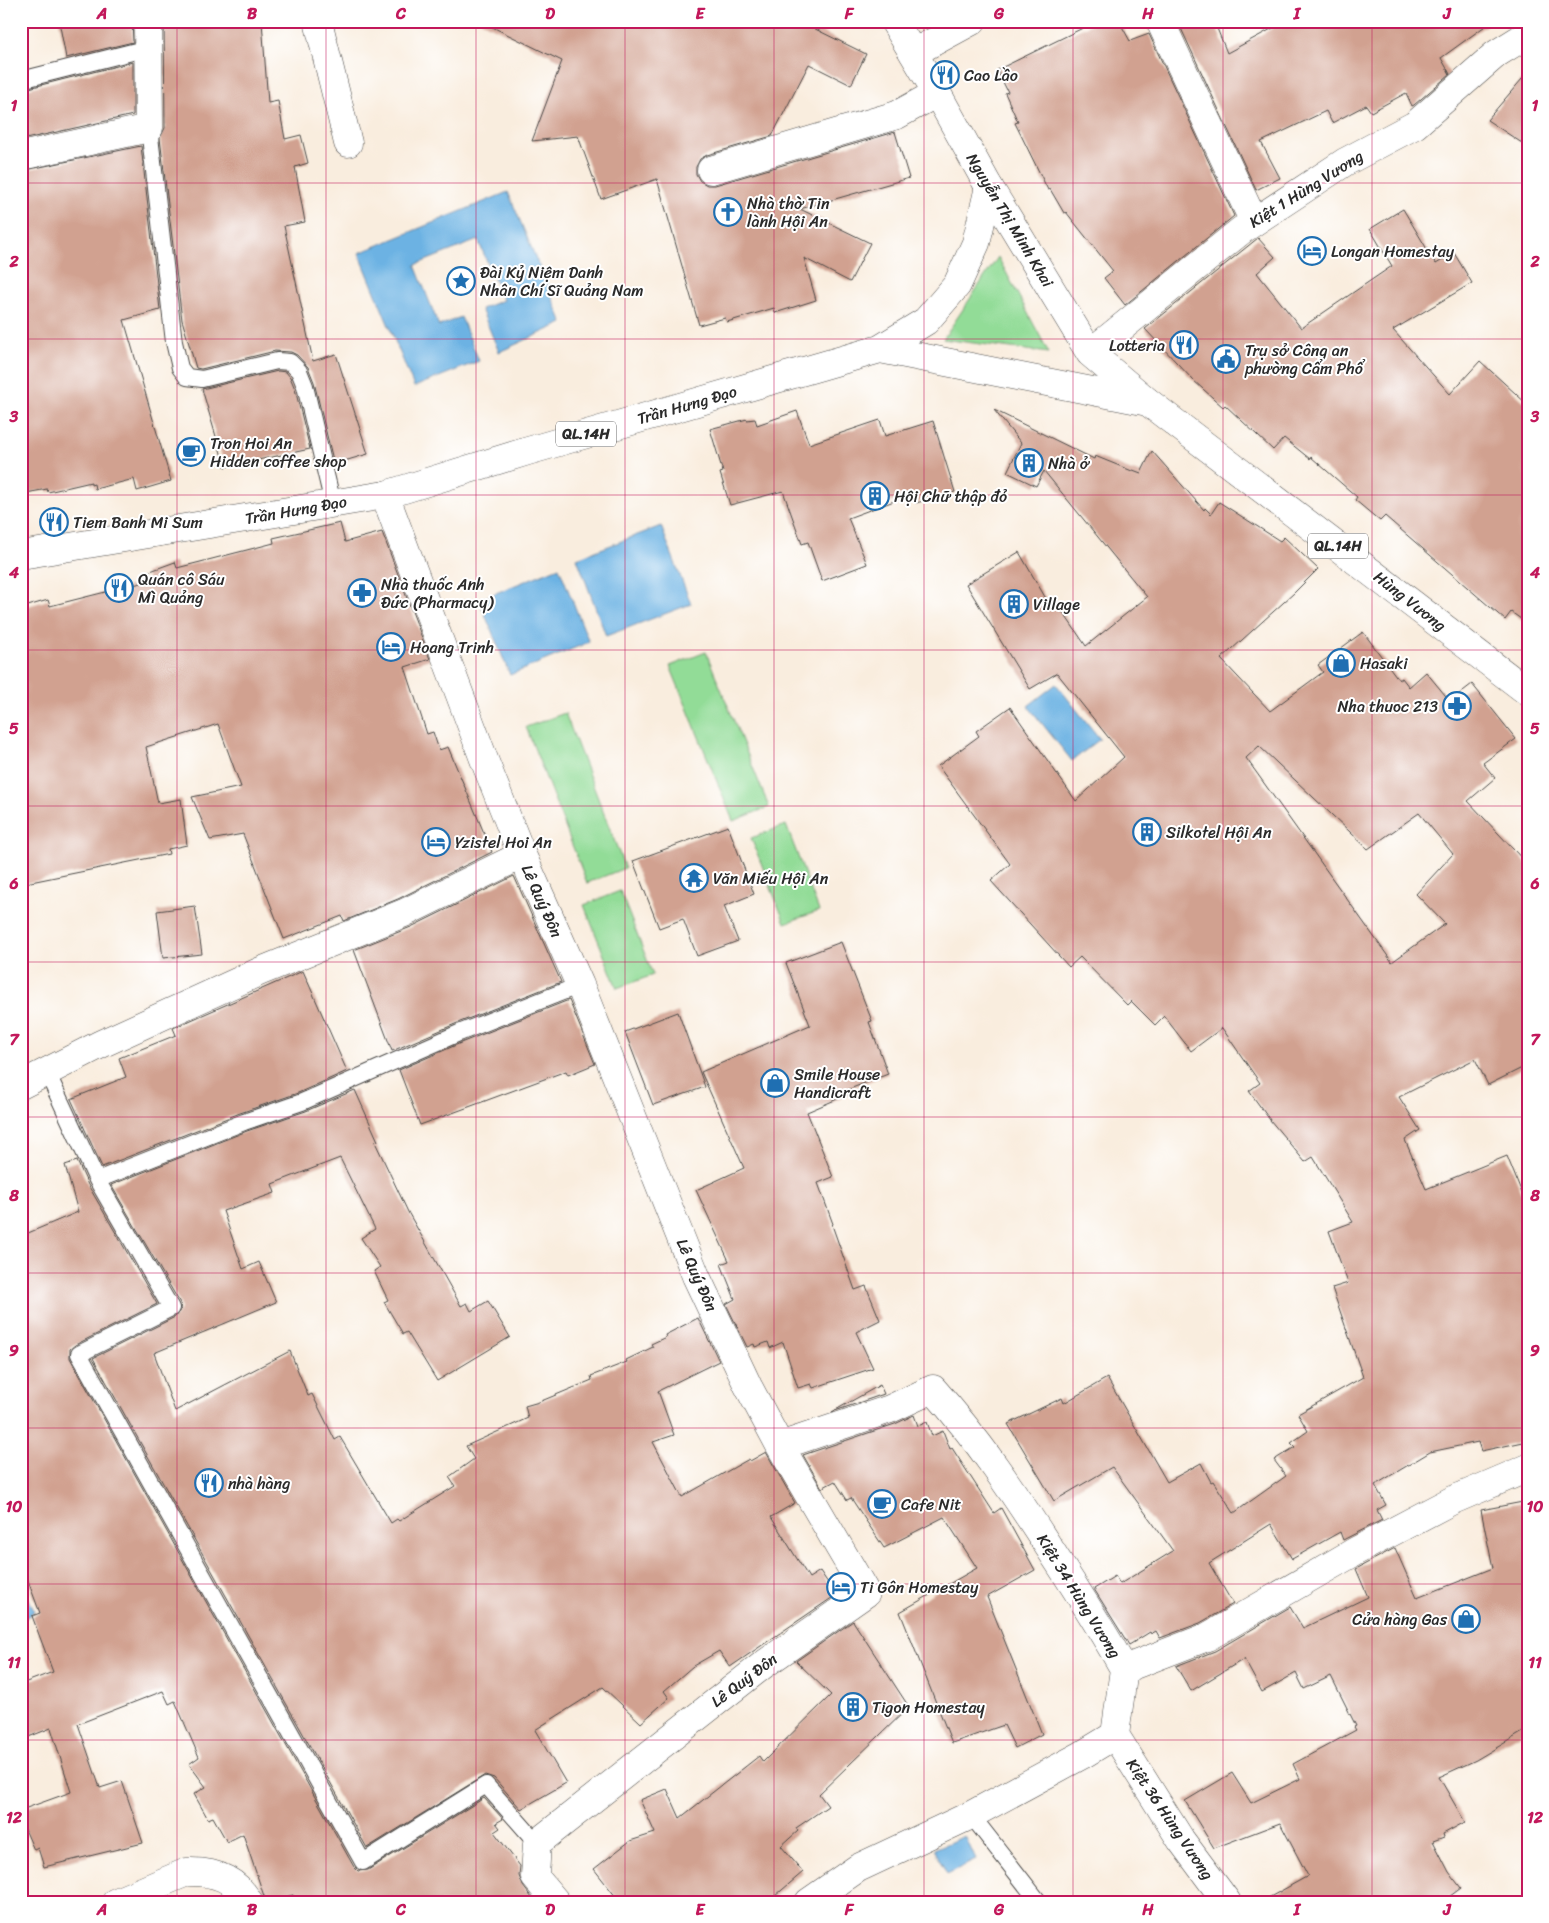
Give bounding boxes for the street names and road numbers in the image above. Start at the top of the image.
street label: Kiệt 1 Hùng Vương [1243,142,1369,236]
street label: Nguyễn Thị Minh Khai [958,147,1062,293]
street label: Trần Hưng Đạo [634,377,740,433]
road number: QL.14H [556,422,616,446]
street label: Trần Hưng Đạo [243,487,349,533]
road number: QL.14H [1308,534,1368,558]
street label: Hùng Vương [1367,563,1453,639]
street label: Lê Quý Đôn [513,860,571,943]
street label: Lê Quý Đôn [668,1234,726,1317]
street label: Kiệt 34 Hùng Vương [1029,1528,1129,1664]
street label: Lê Quý Đôn [704,1645,784,1715]
street label: Kiệt 36 Hùng Vương [1118,1752,1222,1886]

